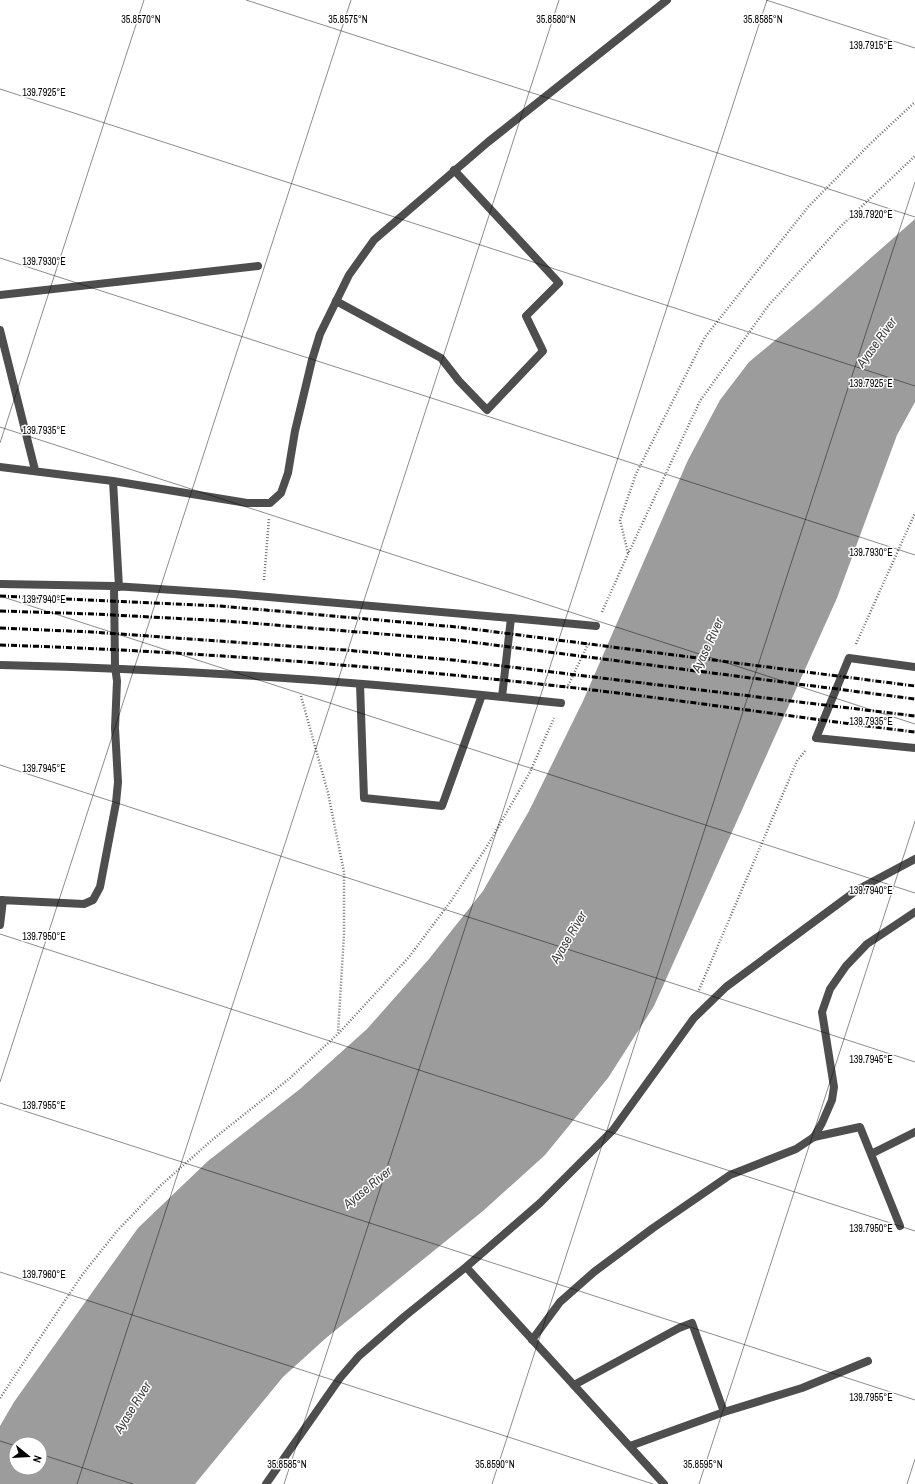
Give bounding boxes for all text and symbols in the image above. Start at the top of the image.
text: 35.8570°N [121,13,161,26]
text: 35.8575°N [328,13,368,26]
text: 35.8580°N [536,13,576,26]
text: 35.8585°N [743,13,783,26]
text: 139.7915°E [849,39,893,52]
text: 139.7925°E [22,86,66,99]
text: 139.7920°E [849,208,893,221]
text: 139.7930°E [22,255,66,268]
water label: Ayase River [852,314,901,371]
text: 139.7925°E [849,377,893,390]
text: 139.7935°E [22,424,66,437]
text: 139.7930°E [849,546,893,559]
text: 139.7940°E [22,593,66,606]
water label: Ayase River [687,615,728,676]
text: 139.7935°E [849,715,893,728]
text: 139.7945°E [22,762,66,775]
text: 139.7940°E [849,884,893,897]
water label: Ayase River [546,908,591,967]
text: 139.7950°E [22,930,66,943]
text: 139.7945°E [849,1053,893,1066]
text: 139.7955°E [22,1099,66,1112]
water label: Ayase River [339,1162,395,1213]
text: 139.7950°E [849,1222,893,1235]
text: 139.7960°E [22,1268,66,1281]
water label: Ayase River [109,1378,155,1437]
text: 139.7955°E [849,1391,893,1404]
north arrow [8,1436,48,1476]
text: N [30,1454,45,1464]
text: 35.8585°N [267,1458,307,1471]
text: 35.8590°N [475,1458,515,1471]
text: 35.8595°N [683,1458,723,1471]

